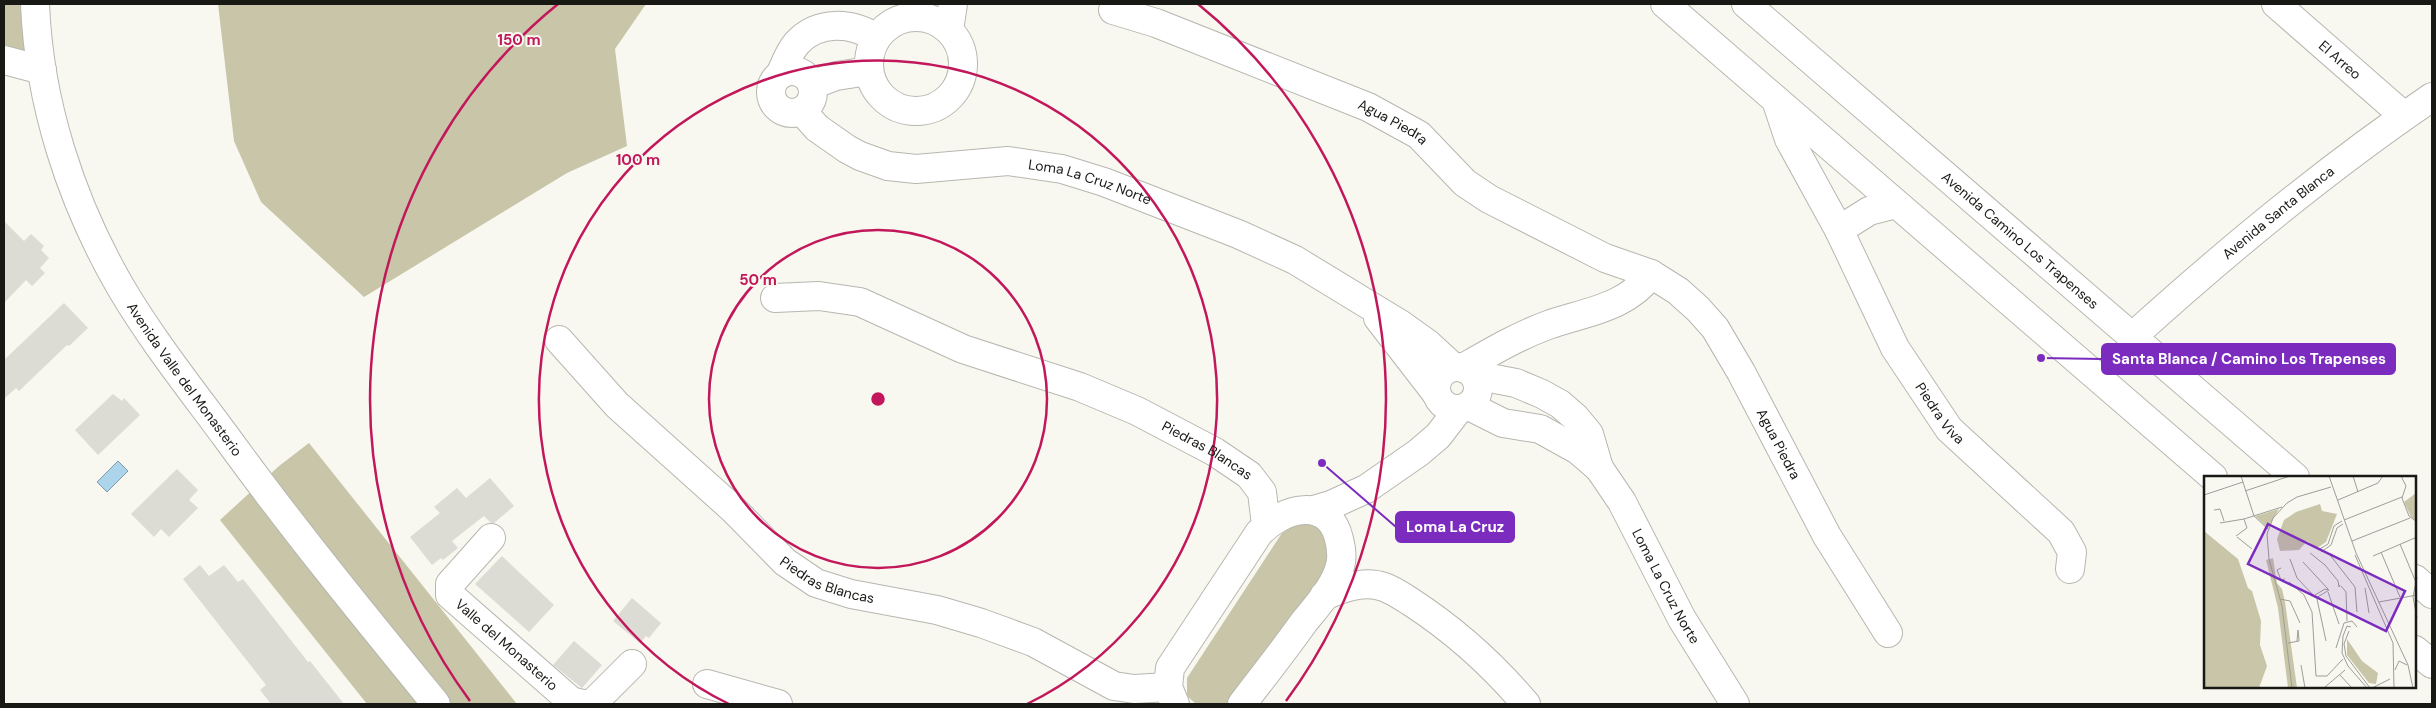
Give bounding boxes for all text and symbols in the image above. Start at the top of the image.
text: 150 m [498,30,541,50]
street label: El Arreo [2315,37,2365,83]
street label: Agua Piedra [1356,95,1432,148]
text: 100 m [616,150,660,170]
street label: Loma La Cruz Norte [1027,155,1154,209]
street label: Avenida Santa Blanca [2218,162,2338,263]
street label: Avenida Camino Los Trapenses [1938,168,2102,313]
text: 50 m [739,270,777,290]
street label: Avenida Valle del Monasterio [123,299,246,460]
callout: Santa Blanca / Camino Los Trapenses [2102,344,2395,374]
text: Santa Blanca / Camino Los Trapenses [2112,349,2386,369]
street label: Piedra Viva [1912,379,1968,448]
centre of rings [869,390,887,408]
street label: Agua Piedra [1753,405,1805,482]
street label: Piedras Blancas [1159,417,1256,484]
inset map [2204,476,2416,688]
callout: Loma La Cruz [1396,512,1514,542]
text: Loma La Cruz [1406,517,1504,537]
street label: Loma La Cruz Norte [1628,526,1704,647]
street label: Piedras Blancas [777,552,876,607]
street label: Valle del Monasterio [452,595,562,694]

